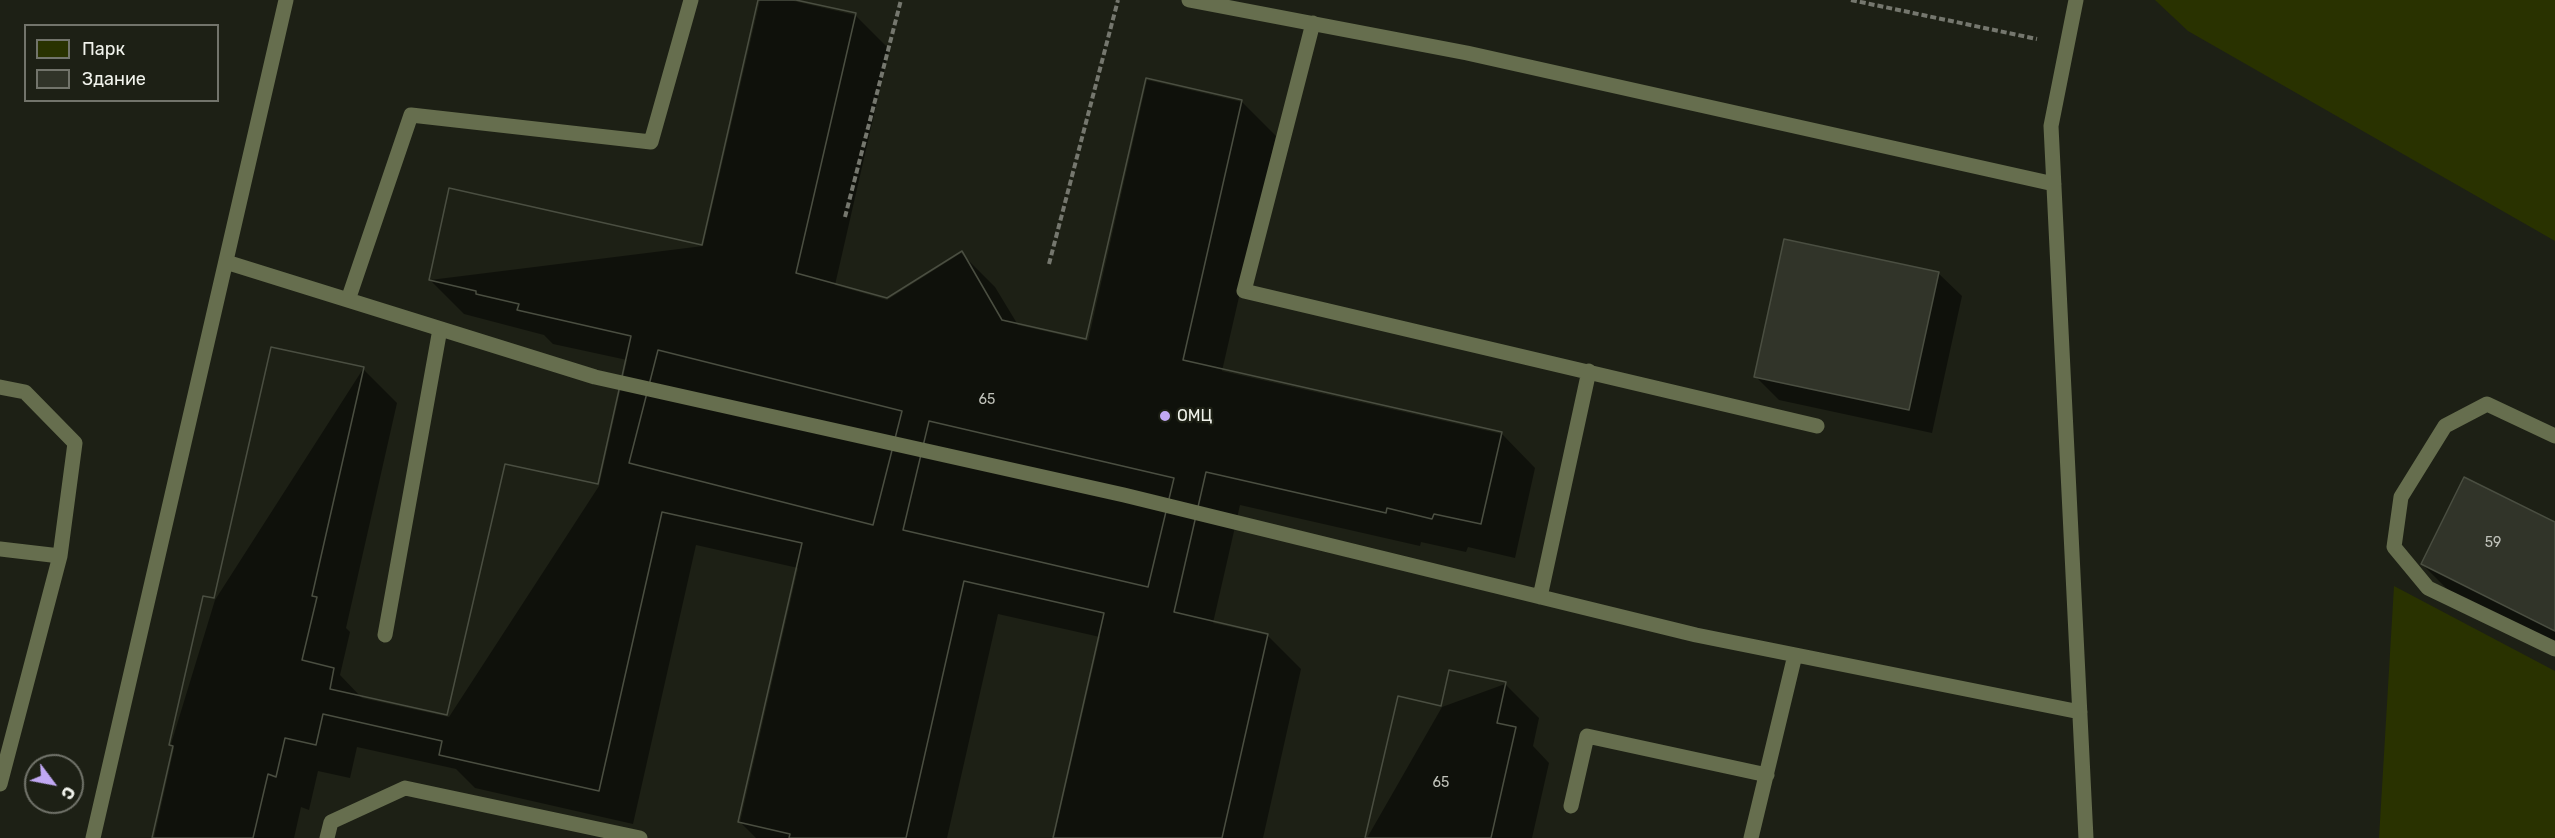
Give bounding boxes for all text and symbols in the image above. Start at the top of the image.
legend [24,24,219,102]
text: Парк [82,38,125,60]
text: Здание [82,68,146,90]
house number: 65 [979,392,995,408]
place label: ОМЦ [1177,406,1212,426]
marker: ОМЦ [1158,409,1172,423]
house number: 59 [2485,535,2501,551]
north arrow [24,754,84,814]
house number: 65 [1433,775,1449,791]
text: С [57,783,79,803]

